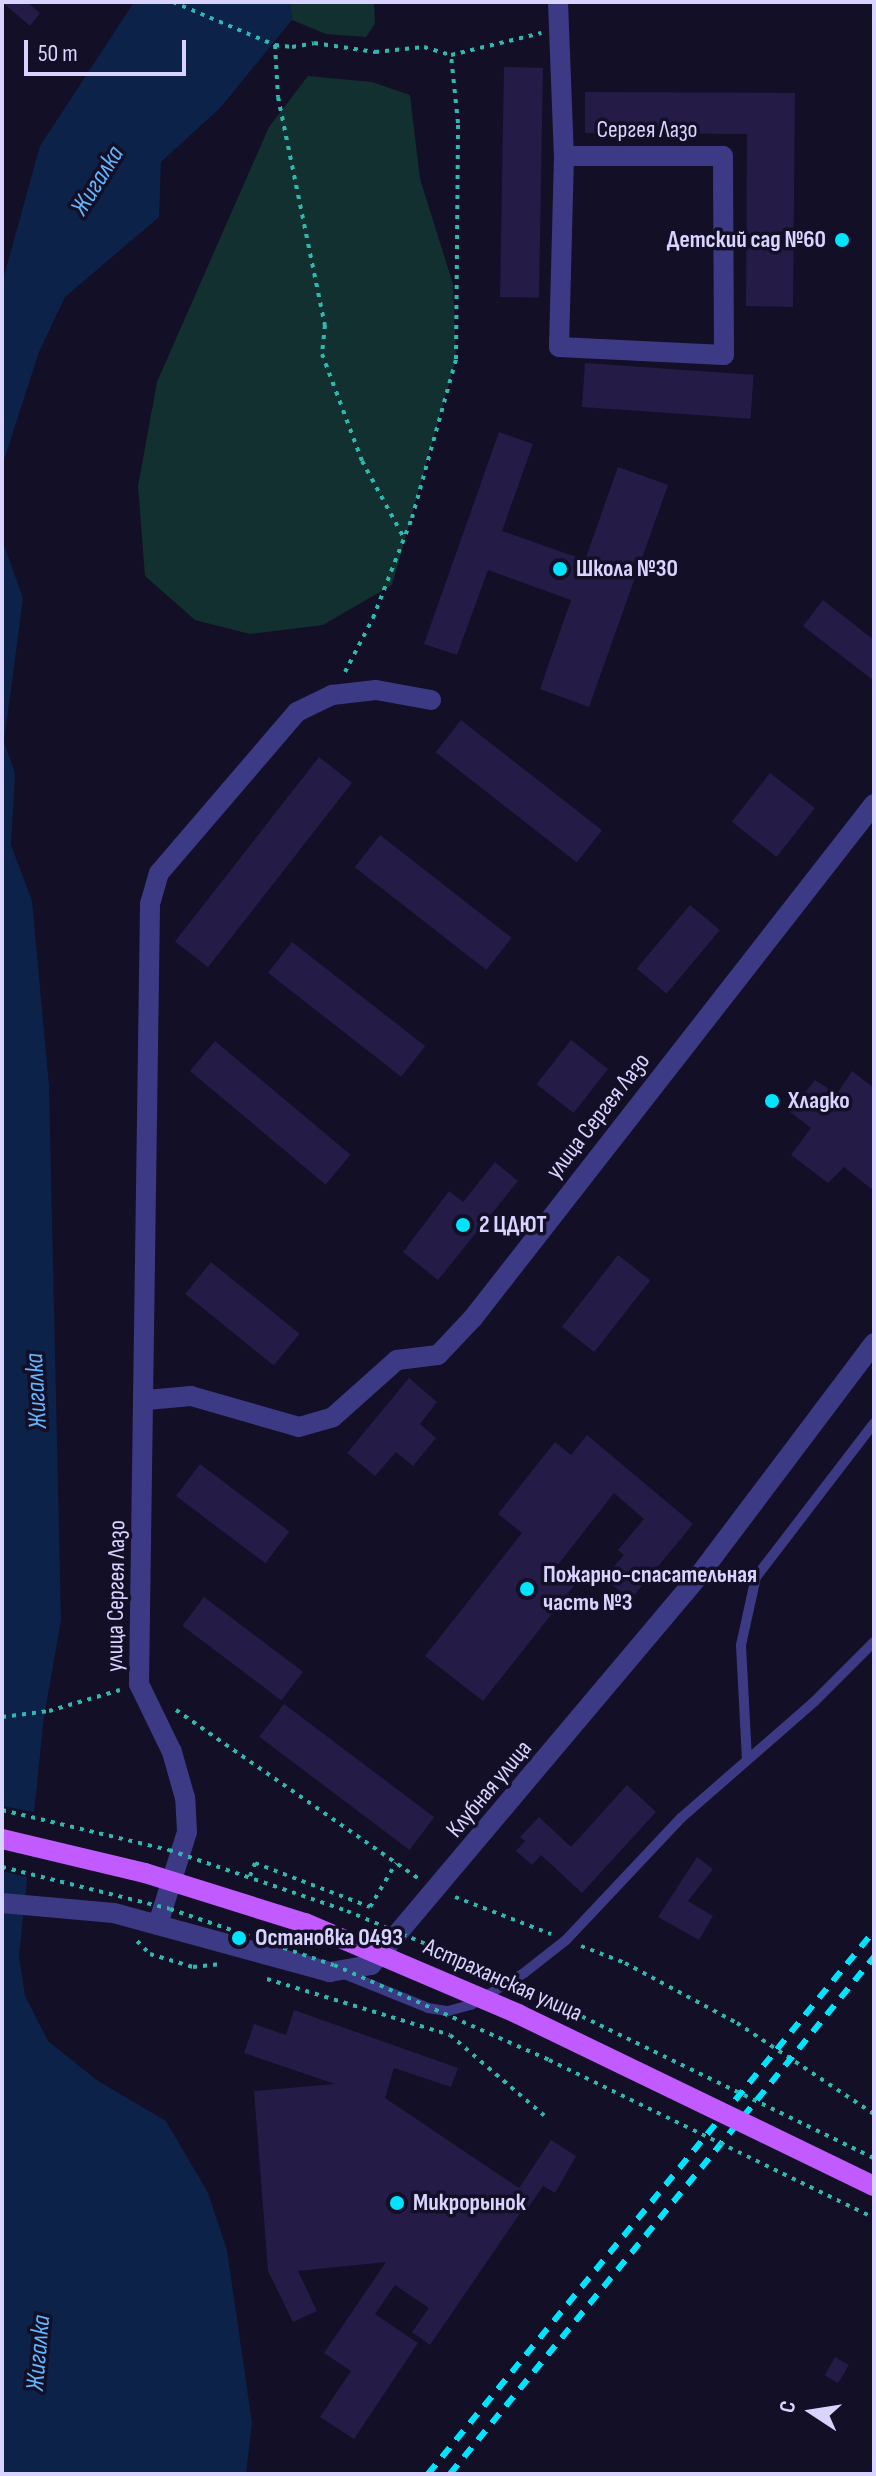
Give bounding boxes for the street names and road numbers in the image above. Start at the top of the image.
street label: Сергея Лазо [596,116,698,144]
street label: улица Сергея Лазо [540,1047,656,1185]
street label: улица Сергея Лазо [100,1520,132,1672]
street label: Клубная улица [440,1735,538,1843]
street label: Астраханская улица [419,1932,587,2028]

